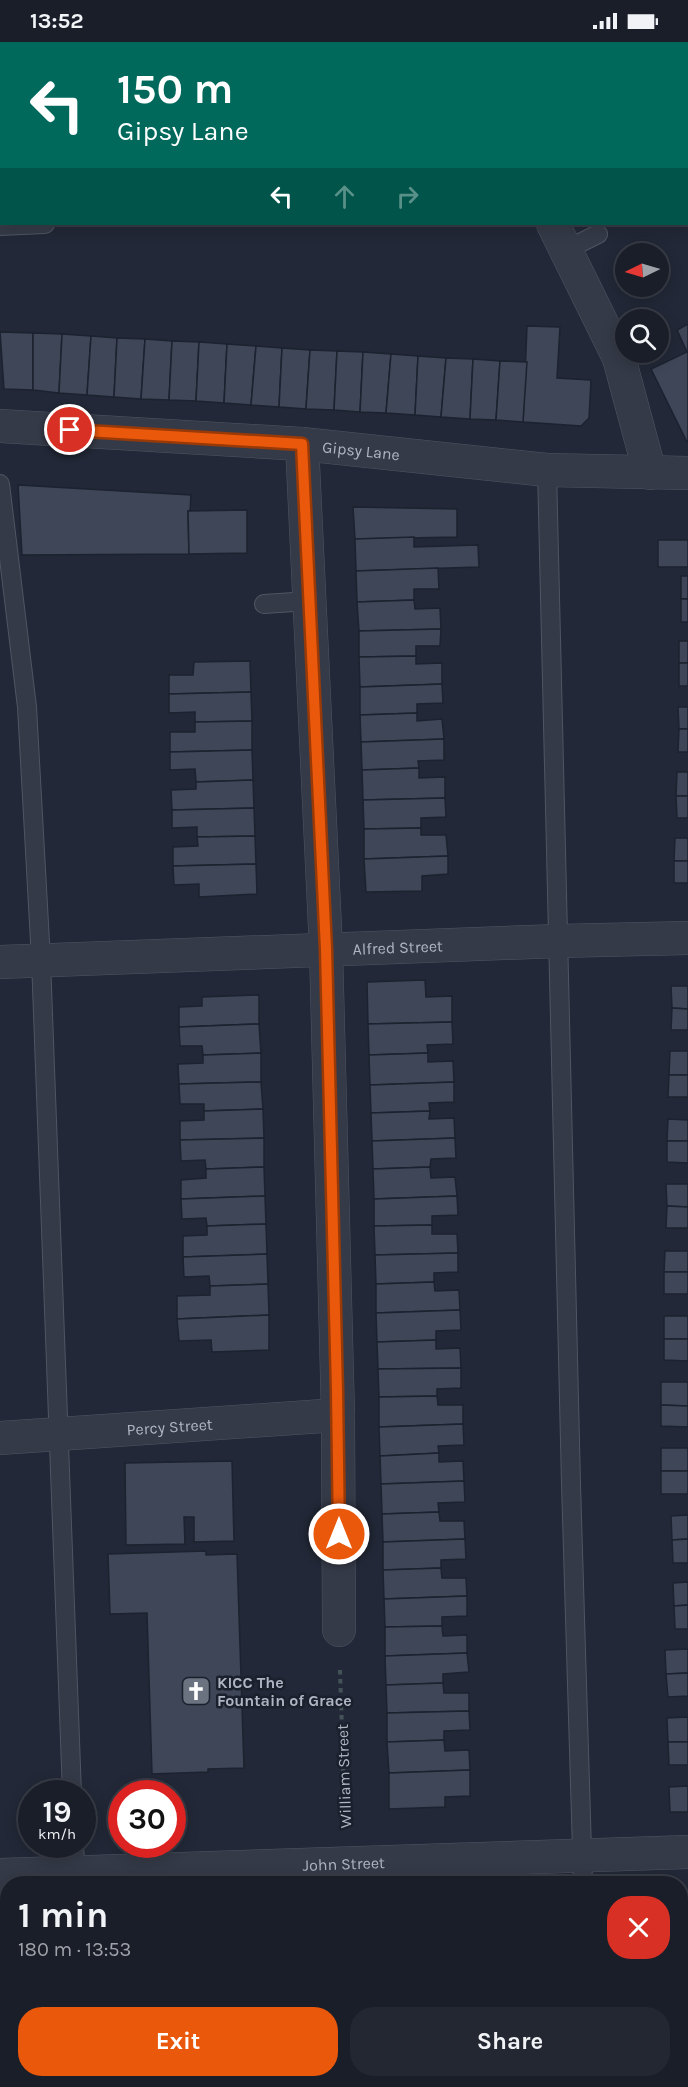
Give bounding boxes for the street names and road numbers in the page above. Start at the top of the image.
street label: Gipsy Lane [321,437,401,464]
street label: Alfred Street [352,936,443,958]
street label: Percy Street [126,1414,213,1439]
street label: William Street [333,1724,355,1828]
street label: John Street [302,1853,385,1874]

